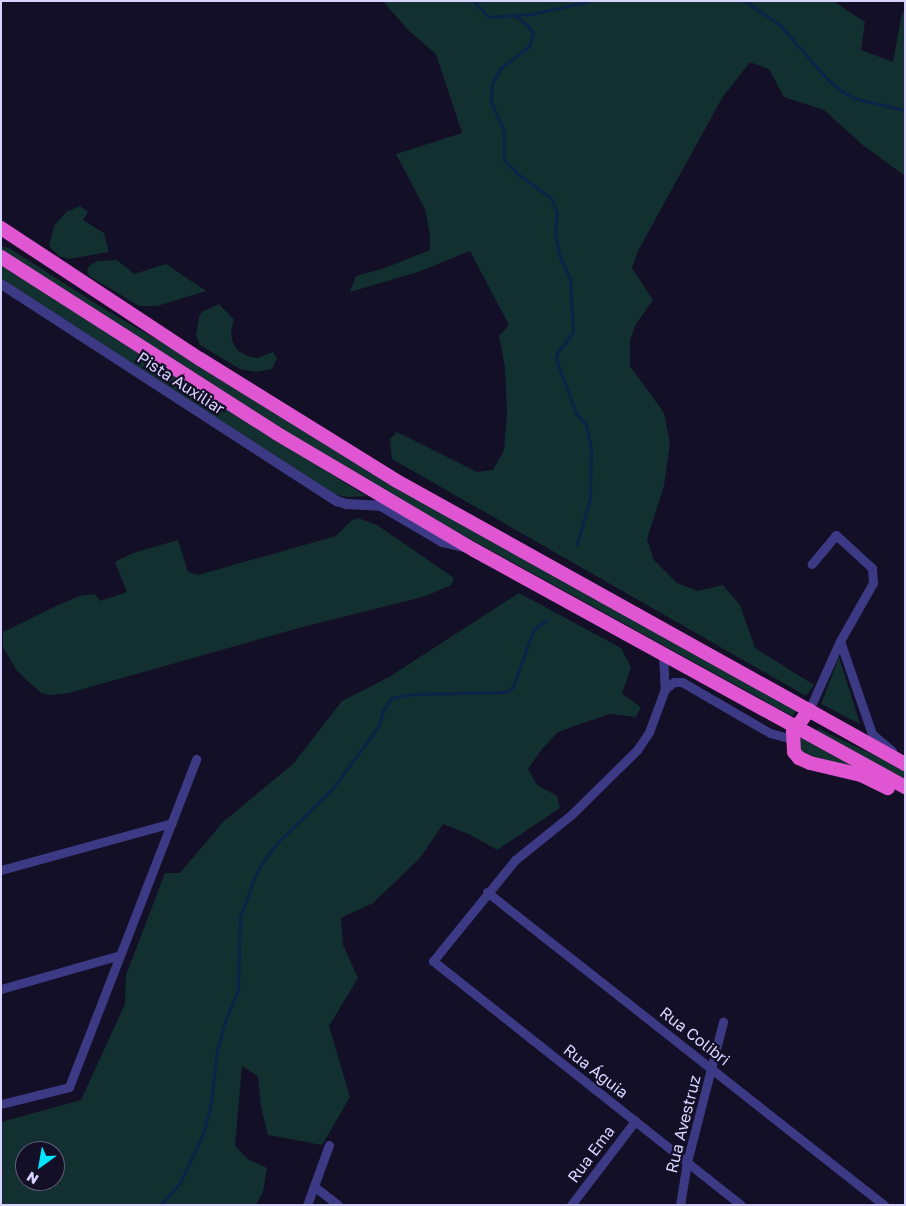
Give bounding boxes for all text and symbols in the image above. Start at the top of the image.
street label: Pista Auxiliar [134,348,228,418]
street label: Rua Colibri [656,1003,734,1069]
street label: Rua Águia [560,1040,632,1102]
street label: Rua Avestruz [662,1073,704,1175]
street label: Rua Ema [563,1122,619,1186]
north arrow [15,1141,65,1191]
text: N [23,1168,41,1188]

